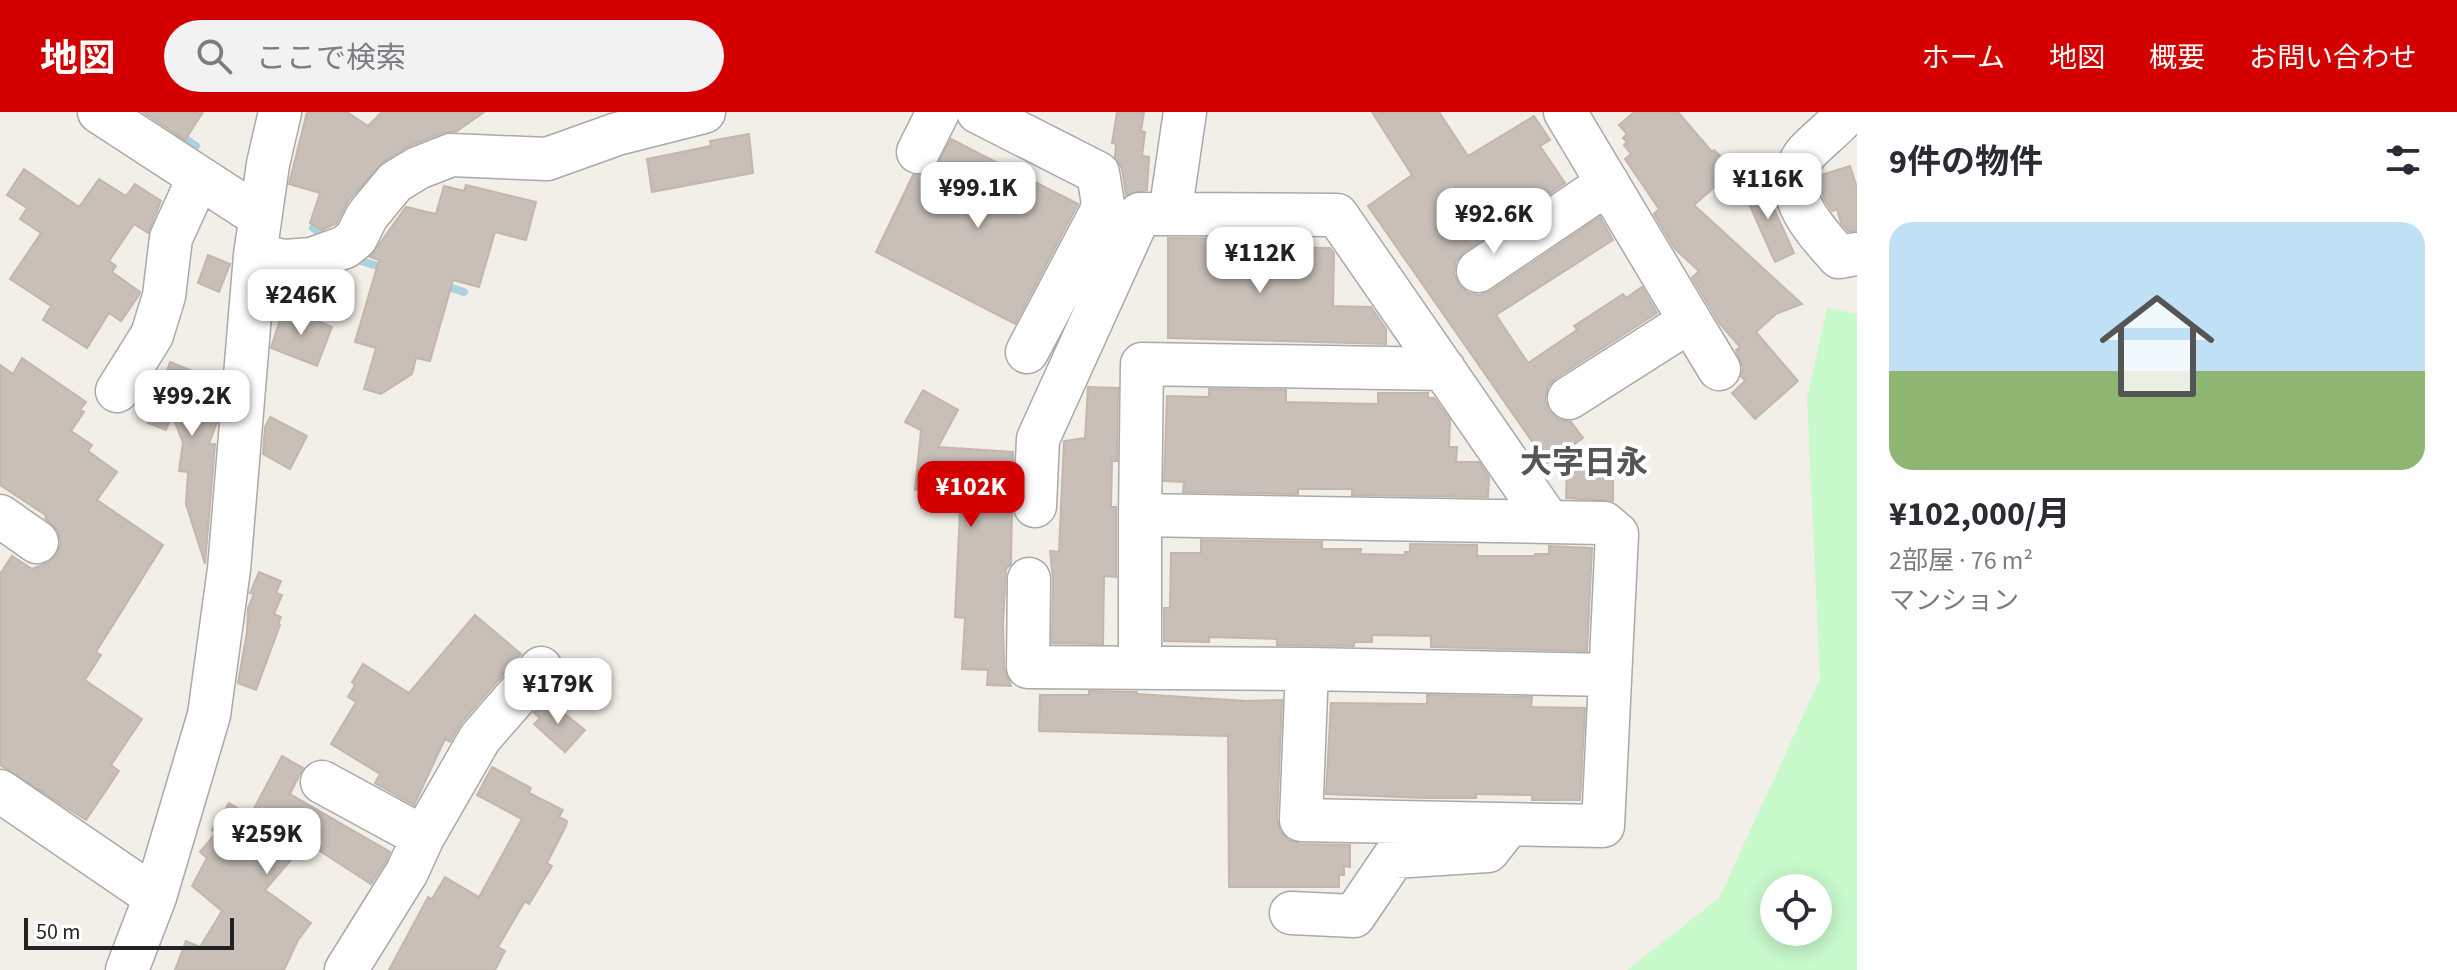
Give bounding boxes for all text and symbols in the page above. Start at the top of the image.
search box [164,20,724,92]
text: 地図 [40,32,116,86]
icon: search [192,34,236,78]
text: ここで検索 [256,37,406,80]
text: ホーム [1922,38,2005,78]
text: 地図 [2049,38,2105,78]
text: 概要 [2149,38,2205,78]
text: お問い合わせ [2249,38,2417,78]
text: 9件の物件 [1889,138,2043,187]
icon: filters [2381,138,2425,182]
pin: ¥116K [1712,153,1824,221]
text: ¥116K [1733,160,1803,197]
pin: ¥99.1K [913,162,1043,230]
text: ¥99.1K [939,169,1017,206]
pin: ¥92.6K [1429,188,1559,256]
text: ¥92.6K [1455,195,1533,232]
pin: ¥112K [1204,227,1316,295]
text: ¥112K [1225,234,1295,271]
pin: ¥246K [245,269,357,337]
icon: home [2085,274,2229,418]
text: ¥246K [266,276,336,313]
pin: ¥99.2K [127,370,257,438]
text: ¥99.2K [153,377,231,414]
district label: 大字日永 [1520,440,1648,486]
pin: ¥102K [915,461,1027,529]
text: ¥102K [936,468,1006,505]
text: ¥102,000/月 [1889,490,2070,539]
text: 2部屋 · 76 m² [1889,542,2033,579]
text: マンション [1889,582,2019,619]
pin: ¥179K [502,658,614,726]
text: ¥179K [523,665,593,702]
pin: ¥259K [211,808,323,876]
text: ¥259K [232,815,302,852]
map controls [1760,874,1832,946]
button: locate [1760,874,1832,946]
scale bar [24,914,234,950]
text: 50 m [36,916,81,948]

